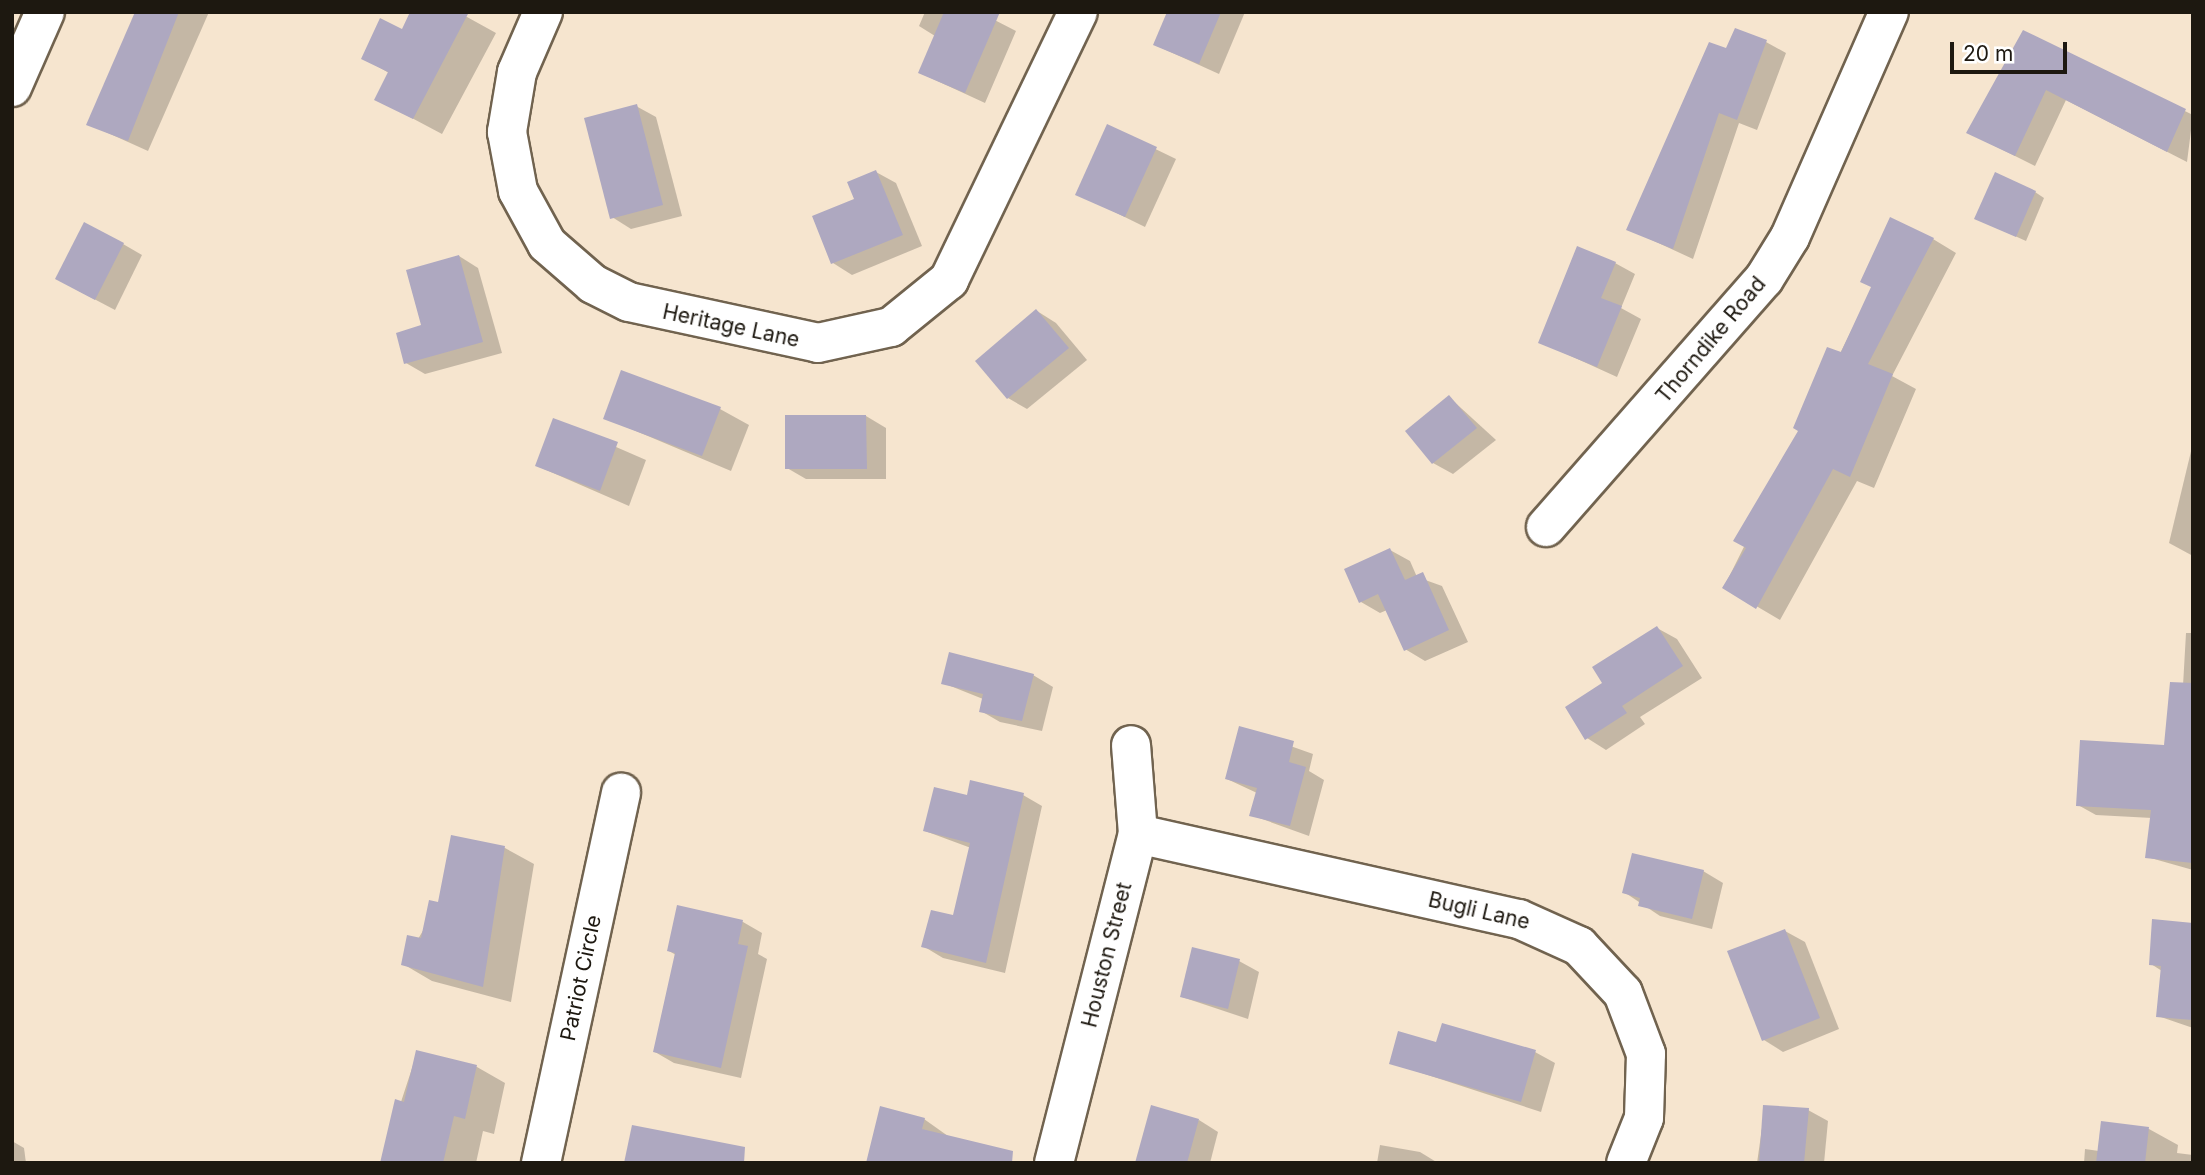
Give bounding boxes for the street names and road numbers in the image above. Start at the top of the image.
street label: Thorndike Road [1651,272,1771,408]
street label: Heritage Lane [660,299,802,353]
street label: Houston Street [1077,880,1137,1030]
street label: Bugli Lane [1426,887,1532,935]
street label: Patriot Circle [555,913,607,1043]

